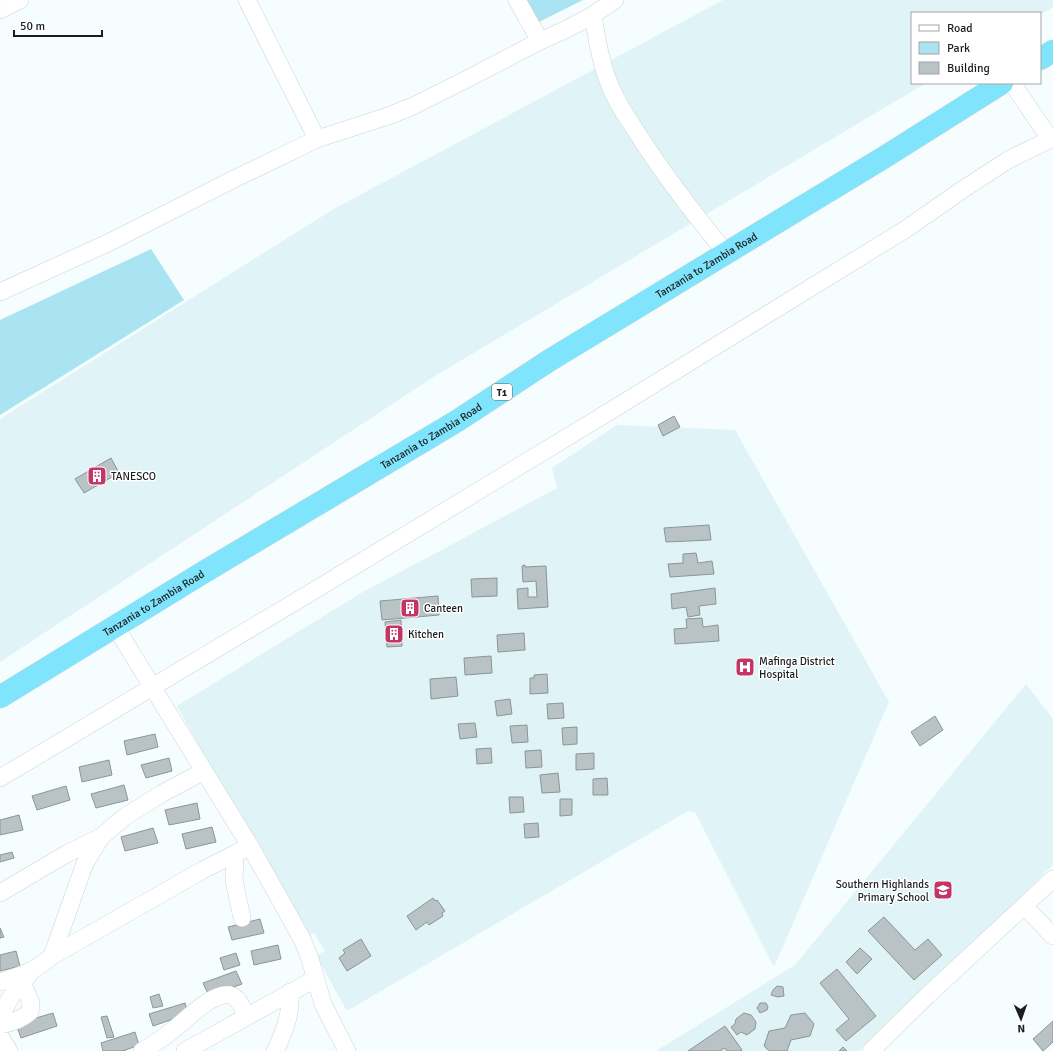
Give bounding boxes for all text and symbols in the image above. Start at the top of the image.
scale bar [14,12,102,38]
legend [911,12,1041,84]
text: 50 m [20,19,45,34]
text: Road [947,21,973,36]
text: Park [947,41,970,56]
text: Building [947,61,990,76]
street label: Tanzania to Zambia Road [654,230,760,301]
road number: T1 [492,384,512,400]
street label: Tanzania to Zambia Road [378,400,485,472]
building icon: TANESCO [86,465,108,487]
place label: TANESCO [111,470,156,483]
street label: Tanzania to Zambia Road [101,567,207,639]
building icon: Canteen [399,597,421,619]
place label: Canteen [424,602,463,615]
building icon: Kitchen [383,623,405,645]
place label: Kitchen [408,628,444,641]
place label: Mafinga District Hospital [759,655,835,681]
hospital icon: Mafinga District Hospital [734,656,756,678]
place label: Southern Highlands Primary School [836,878,929,904]
school or university icon: Southern Highlands Primary School [932,879,954,901]
north arrow [1001,999,1041,1039]
text: N [1017,1022,1025,1035]

